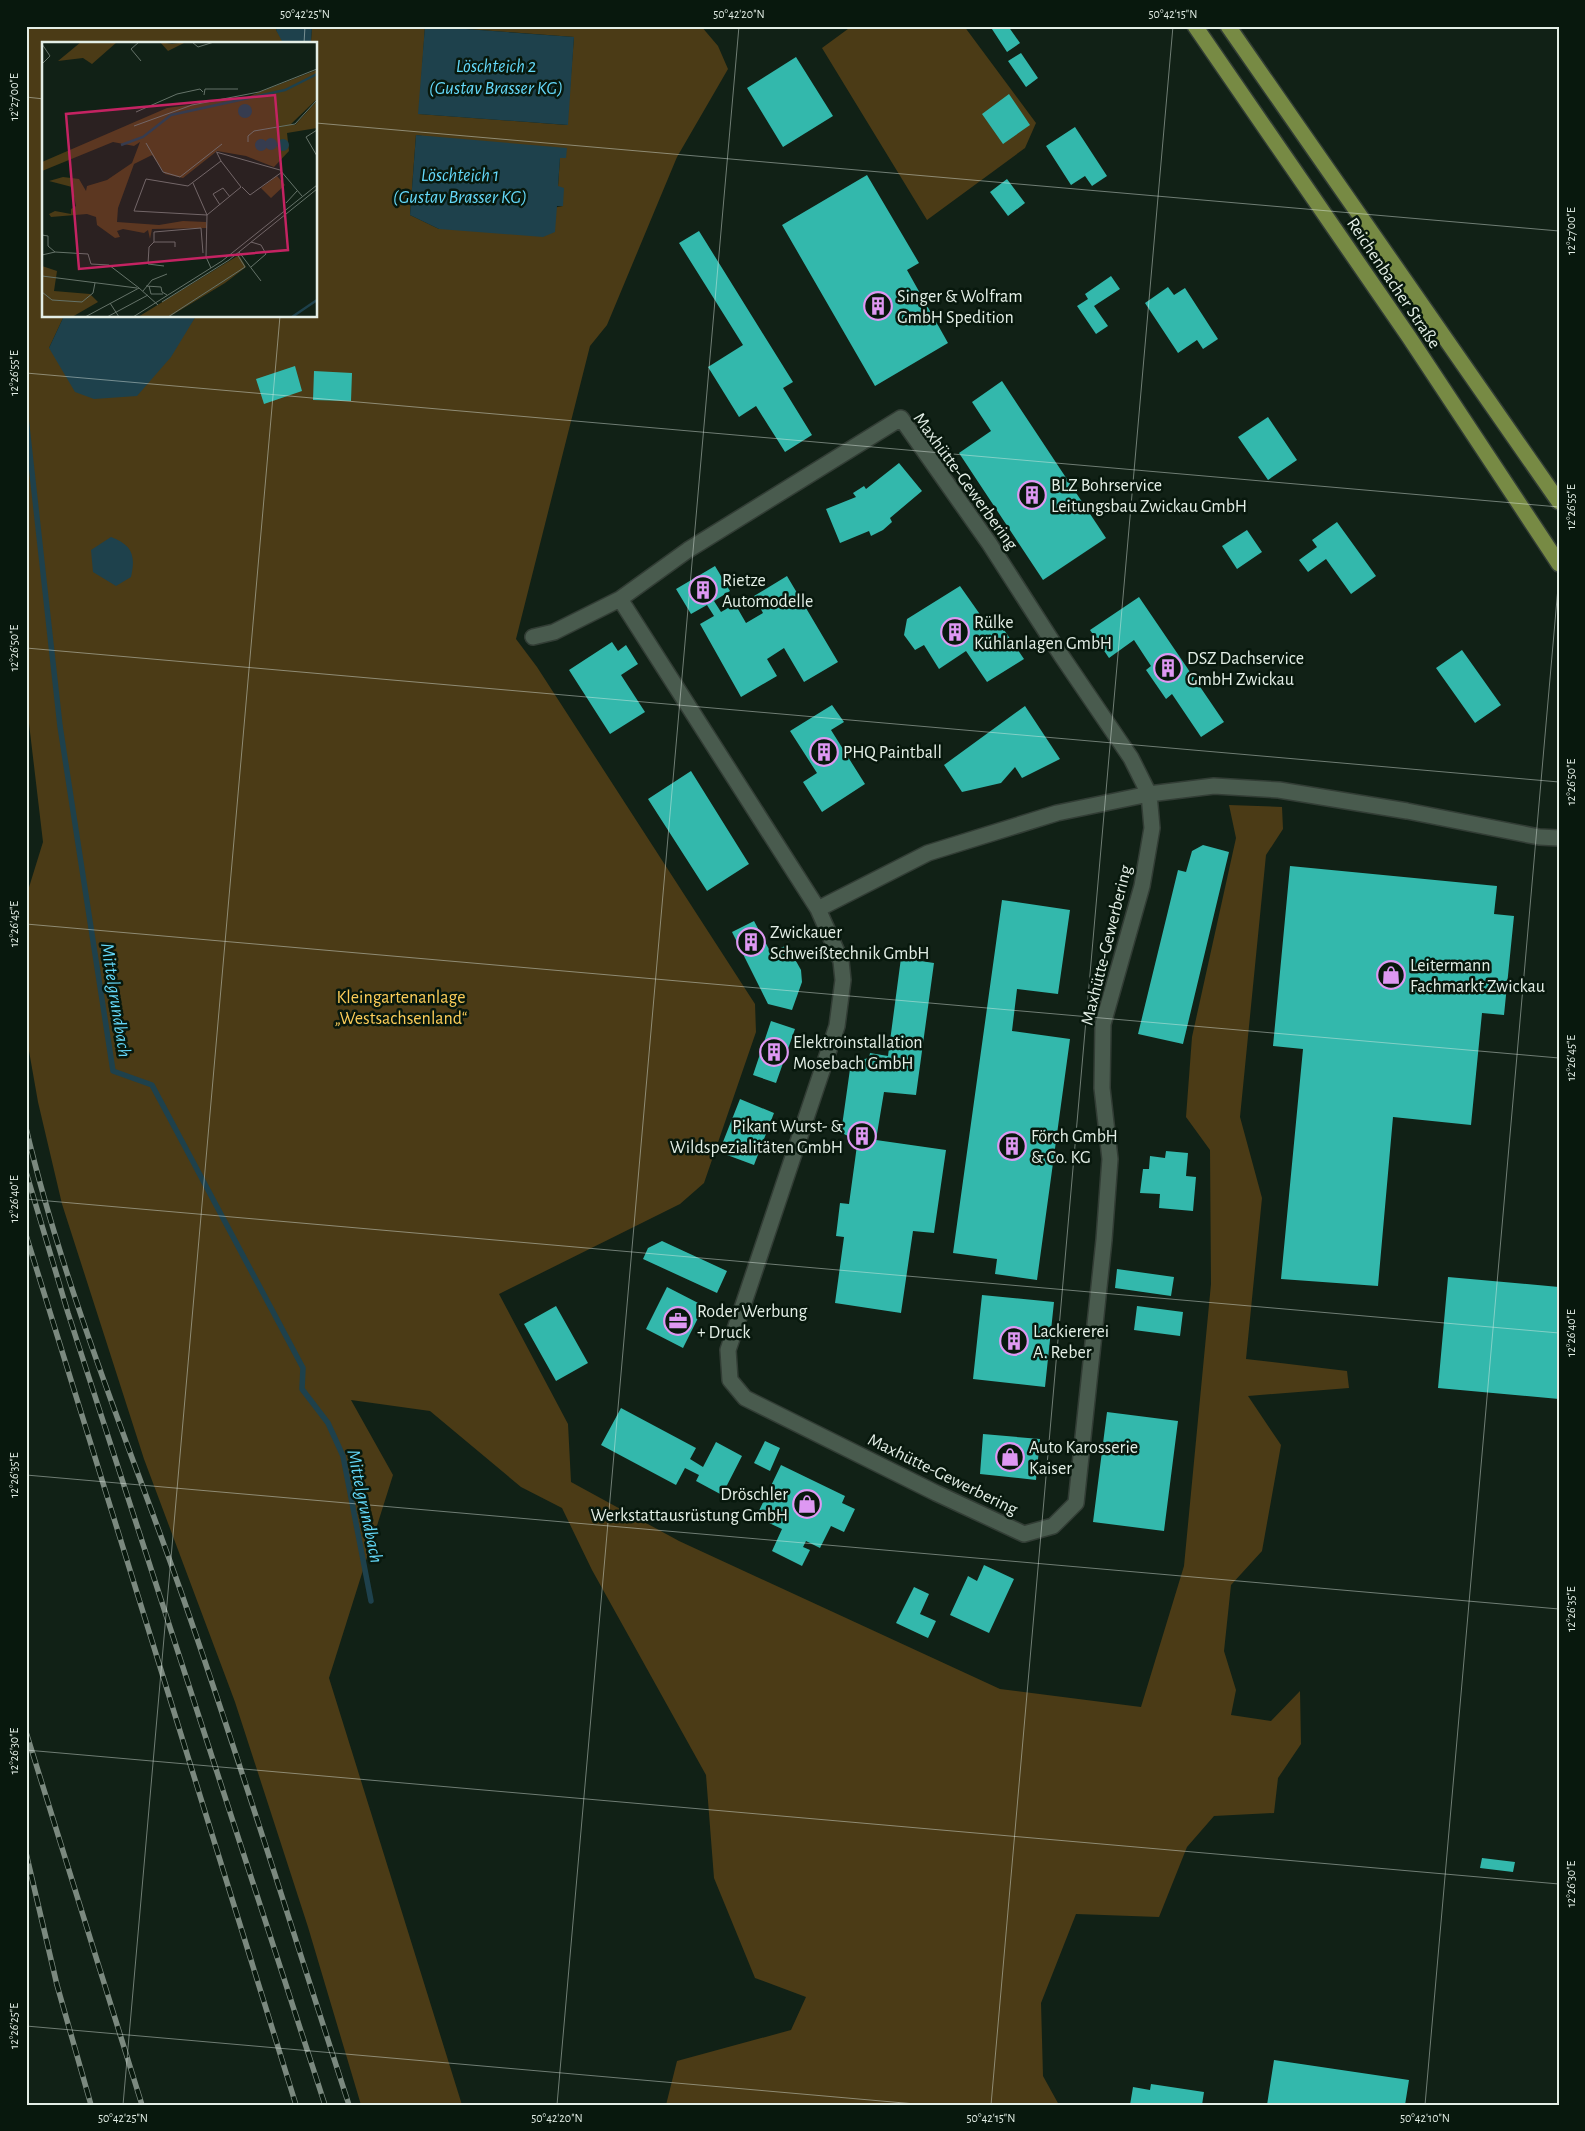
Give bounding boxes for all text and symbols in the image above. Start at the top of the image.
text: 50°42'25"N [280,8,330,20]
text: 50°42'20"N [713,8,765,20]
text: 50°42'15"N [1149,8,1197,20]
inset map [42,42,318,318]
water label: Löschteich 2 (Gustav Brasser KG) [429,57,563,98]
text: 12°27'00"E [8,73,20,121]
water label: Löschteich 1 (Gustav Brasser KG) [393,166,527,207]
text: 12°27'00"E [1565,207,1577,255]
street label: Reichenbacher Straße [1343,215,1443,352]
place label: Singer & Wolfram GmbH Spedition [897,288,1023,327]
building icon: Singer & Wolfram GmbH Spedition [863,291,893,321]
text: 12°26'55"E [8,350,20,396]
street label: Maxhütte-Gewerbering [910,410,1021,554]
place label: BLZ Bohrservice Leitungsbau Zwickau GmbH [1051,477,1247,516]
building icon: BLZ Bohrservice Leitungsbau Zwickau GmbH [1017,480,1047,510]
text: 12°26'55"E [1565,484,1577,530]
place label: Rietze Automodelle [722,572,813,611]
building icon: Rietze Automodelle [688,575,718,605]
place label: Rülke Kühlanlagen GmbH [974,614,1112,653]
building icon: Rülke Kühlanlagen GmbH [940,617,970,647]
text: 12°26'50"E [8,624,20,671]
place label: DSZ Dachservice GmbH Zwickau [1187,650,1304,689]
building icon: DSZ Dachservice GmbH Zwickau [1153,653,1183,683]
building icon: PHQ Paintball [809,737,839,767]
place label: PHQ Paintball [843,744,942,762]
text: 12°26'50"E [1565,758,1577,805]
street label: Maxhütte-Gewerbering [1078,863,1136,1027]
text: 12°26'45"E [8,901,20,947]
place label: Zwickauer Schweißtechnik GmbH [770,924,930,963]
building icon: Zwickauer Schweißtechnik GmbH [736,927,766,957]
water label: Mittelgrundbach [97,942,134,1059]
place label: Leitermann Fachmarkt Zwickau [1410,957,1545,996]
shop icon: Leitermann Fachmarkt Zwickau [1376,960,1406,990]
park label: Kleingartenanlage „Westsachsenland“ [335,989,467,1028]
place label: Elektroinstallation Mosebach GmbH [793,1034,923,1073]
text: 12°26'45"E [1565,1035,1577,1081]
building icon: Elektroinstallation Mosebach GmbH [759,1037,789,1067]
place label: Pikant Wurst- & Wildspezialitäten GmbH [670,1118,844,1157]
building icon: Pikant Wurst- & Wildspezialitäten GmbH [847,1121,877,1151]
place label: Förch GmbH & Co. KG [1031,1128,1118,1167]
building icon: Förch GmbH & Co. KG [997,1131,1027,1161]
text: 12°26'40"E [8,1175,20,1223]
place label: Roder Werbung + Druck [697,1303,808,1342]
office icon: Roder Werbung + Druck [663,1306,693,1336]
text: 12°26'40"E [1565,1309,1577,1357]
place label: Lackiererei A. Reber [1033,1323,1109,1362]
building icon: Lackiererei A. Reber [999,1326,1029,1356]
street label: Maxhütte-Gewerbering [865,1431,1021,1519]
place label: Auto Karosserie Kaiser [1029,1439,1138,1478]
shop icon: Auto Karosserie Kaiser [995,1442,1025,1472]
water label: Mittelgrundbach [343,1448,386,1565]
text: 12°26'35"E [8,1452,20,1498]
place label: Dröschler Werkstattausrüstung GmbH [591,1486,788,1525]
shop icon: Dröschler Werkstattausrüstung GmbH [792,1489,822,1519]
text: 12°26'35"E [1565,1586,1577,1632]
text: 12°26'30"E [8,1727,20,1774]
text: 12°26'30"E [1565,1860,1577,1907]
text: 12°26'25"E [8,2003,20,2049]
text: 50°42'25"N [98,2112,148,2124]
text: 50°42'20"N [531,2112,583,2124]
text: 50°42'15"N [967,2112,1015,2124]
text: 50°42'10"N [1400,2112,1450,2124]

